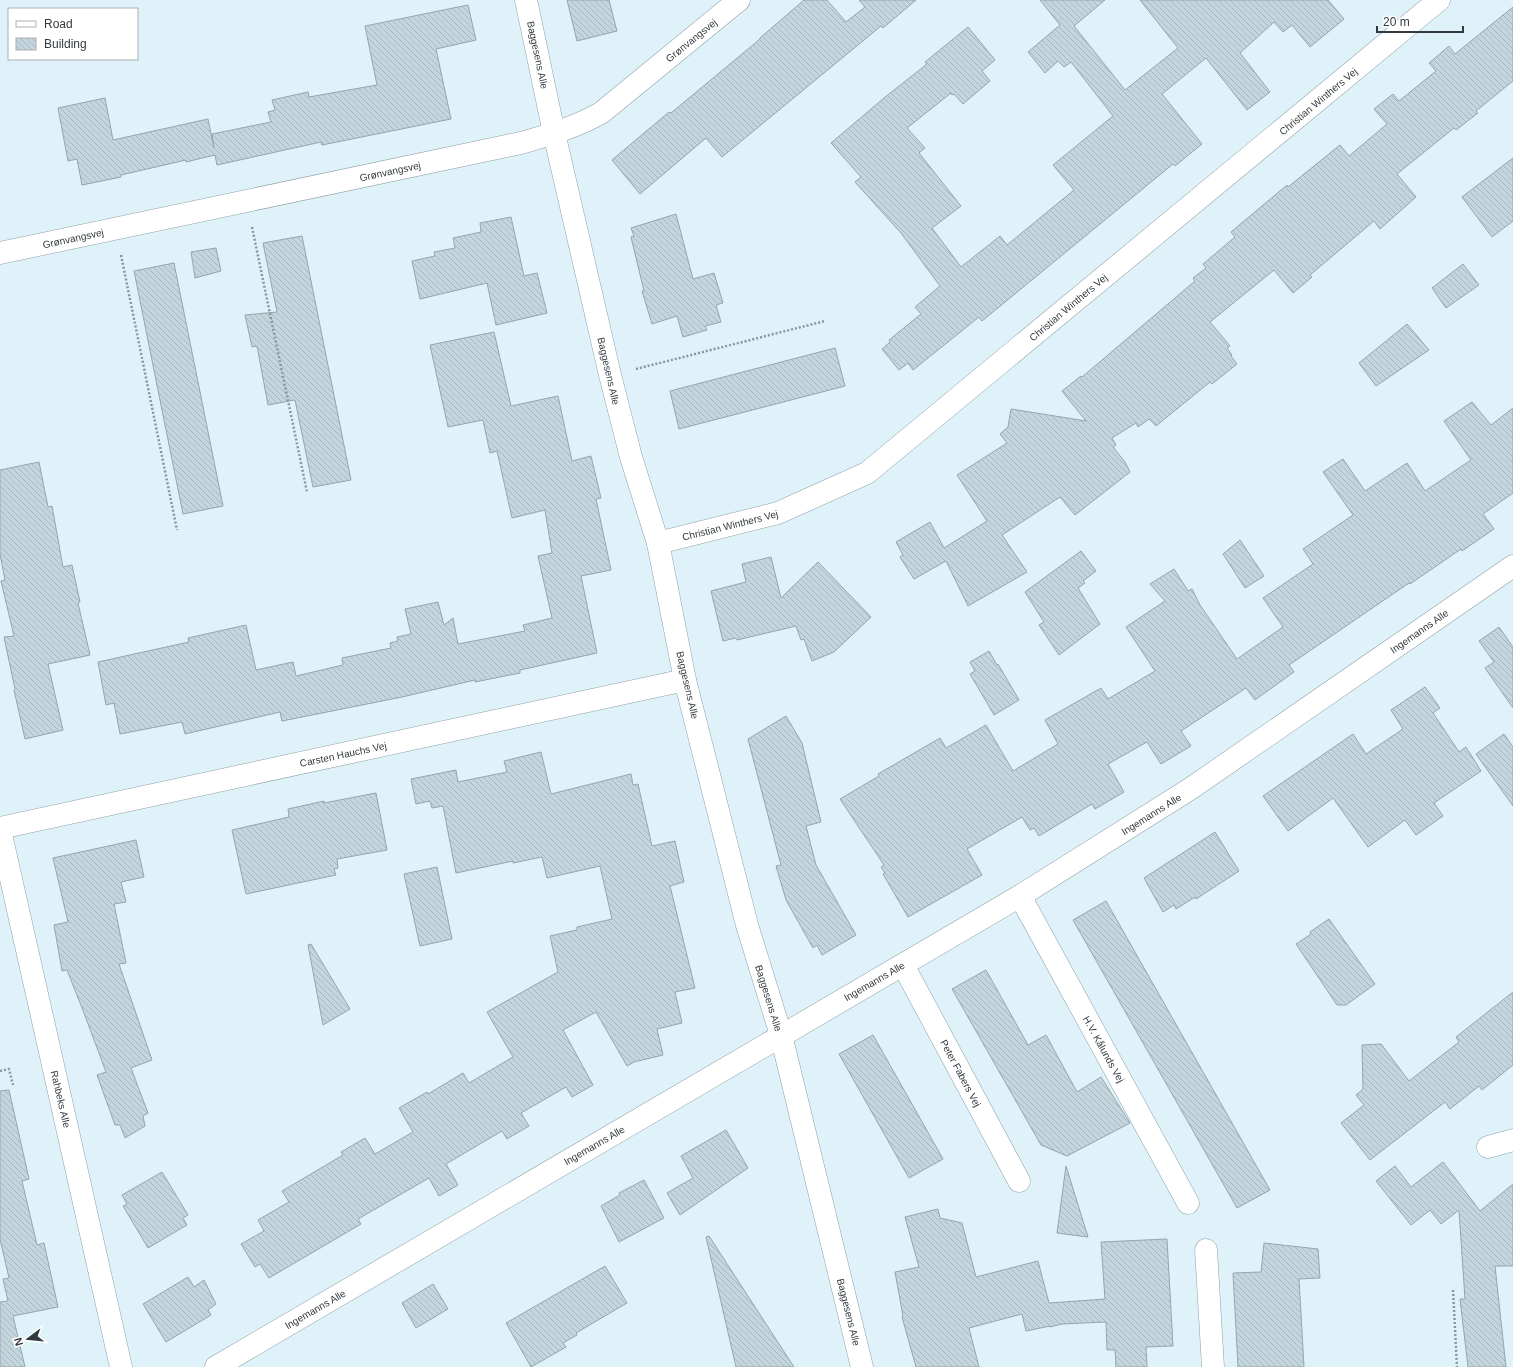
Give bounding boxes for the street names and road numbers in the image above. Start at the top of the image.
street label: Grønvangsvej [664,17,719,64]
street label: Baggesens Alle [525,20,550,90]
street label: Christian Winthers Vej [1277,66,1360,137]
street label: Grønvangsvej [359,160,422,183]
street label: Grønvangsvej [42,227,105,250]
street label: Christian Winthers Vej [1027,272,1110,343]
street label: Baggesens Alle [595,336,622,406]
street label: Christian Winthers Vej [681,508,779,543]
street label: Ingemanns Alle [1388,607,1451,656]
street label: Baggesens Alle [674,650,701,720]
street label: Carsten Hauchs Vej [299,740,387,769]
street label: Ingemanns Alle [1119,791,1184,837]
street label: Ingemanns Alle [842,959,907,1003]
street label: Baggesens Alle [753,964,784,1033]
street label: H.V. Kålunds Vej [1081,1014,1126,1084]
street label: Peter Fabers Vej [938,1038,983,1109]
street label: Rahbeks Alle [49,1069,73,1129]
street label: Ingemanns Alle [562,1123,627,1167]
street label: Baggesens Alle [835,1277,862,1347]
street label: Ingemanns Alle [283,1287,348,1331]

